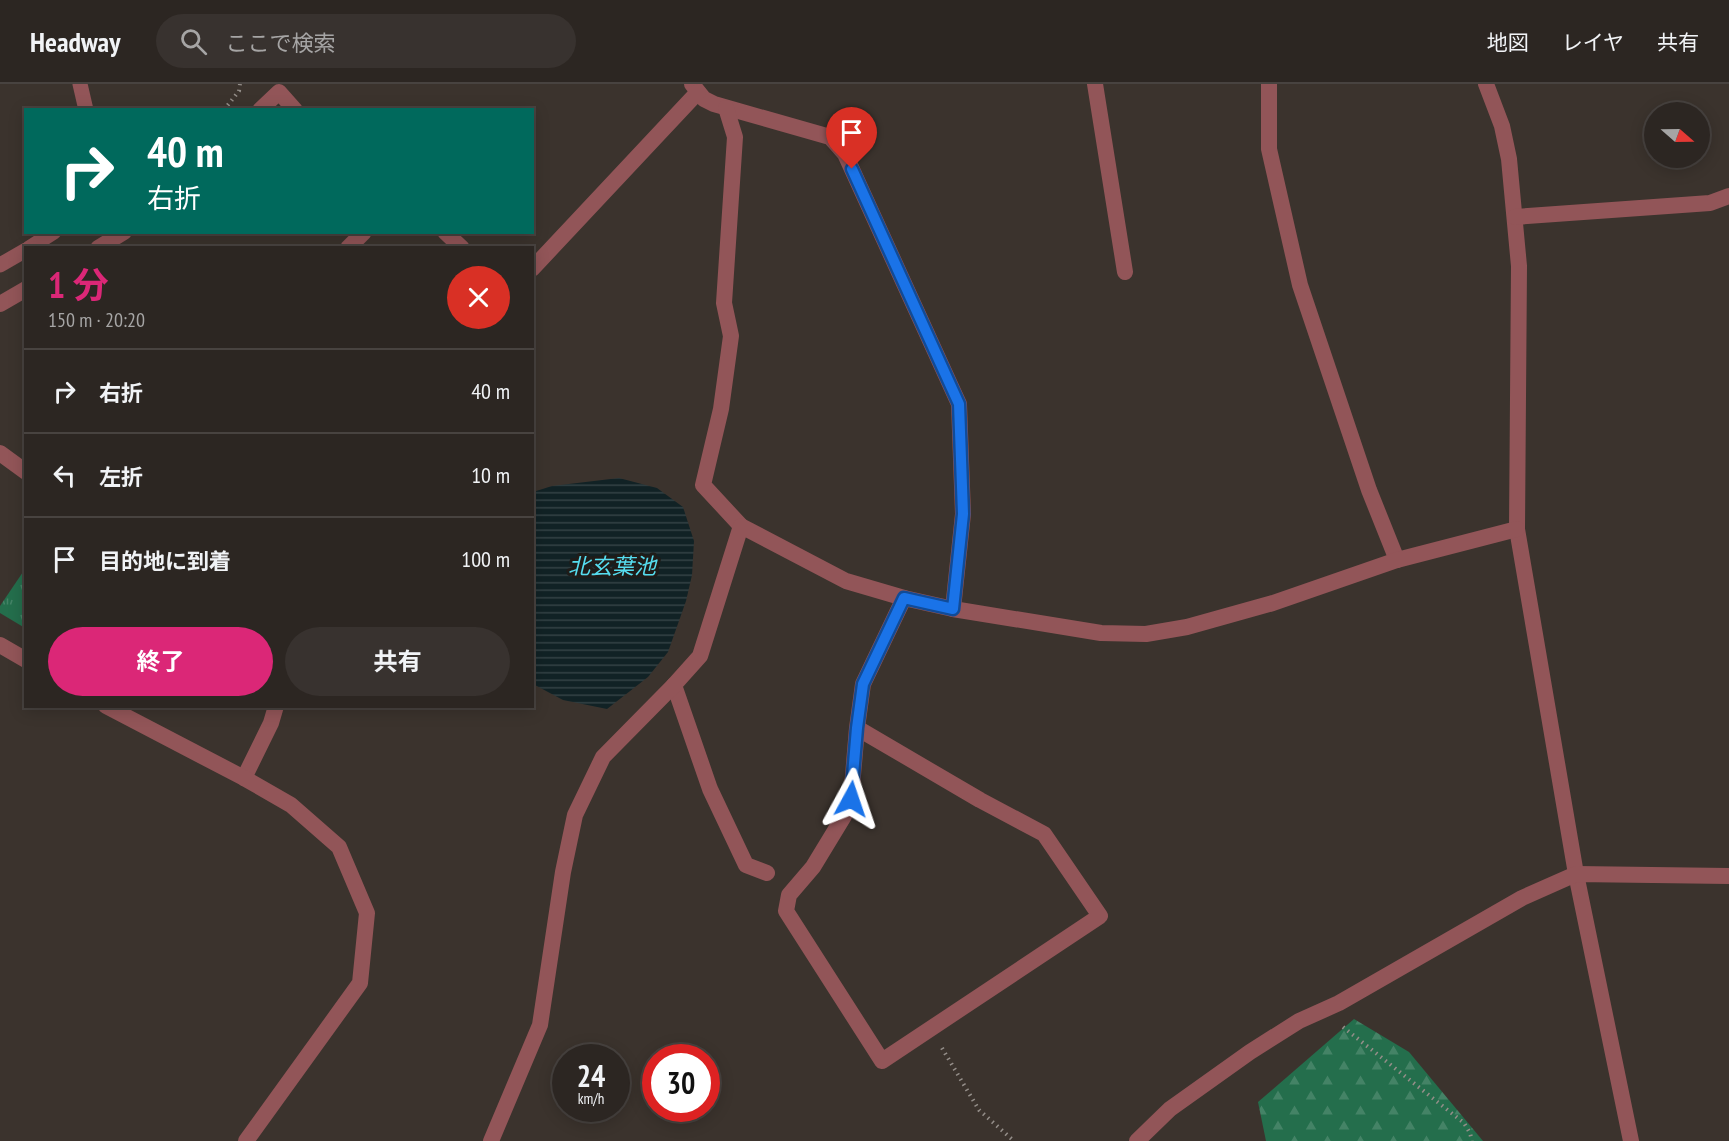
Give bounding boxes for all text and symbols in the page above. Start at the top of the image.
search box [156,14,576,68]
text: Headway [30,23,120,60]
icon: search [177,25,210,58]
text: ここで検索 [225,29,335,57]
text: 地図 [1487,29,1529,56]
text: レイヤ [1562,29,1624,56]
text: 共有 [1657,29,1699,56]
north arrow [1644,102,1710,168]
map controls [1644,102,1710,168]
pin [826,107,877,169]
icon: arrive [835,116,868,149]
text: 40 m [147,124,224,179]
icon: right [48,132,126,210]
text: 右折 [147,181,201,215]
text: 1 分 [48,261,109,308]
button: close [447,266,510,329]
text: 150 m · 20:20 [48,307,145,333]
icon: right [48,375,81,408]
text: 40 m [471,377,510,405]
text: 右折 [99,379,143,407]
icon: left [48,459,81,492]
text: 10 m [471,461,510,489]
text: 左折 [99,463,143,491]
icon: arrive [48,543,81,576]
text: 100 m [461,545,510,573]
text: 目的地に到着 [99,547,231,575]
water label: 北玄葉池 [568,552,658,580]
button: 終了 [48,627,273,696]
button: 共有 [285,627,510,696]
position arrow [819,767,883,831]
speed limit sign: 30 [642,1044,720,1122]
text: 24 [577,1056,605,1095]
text: km/h [578,1089,604,1108]

